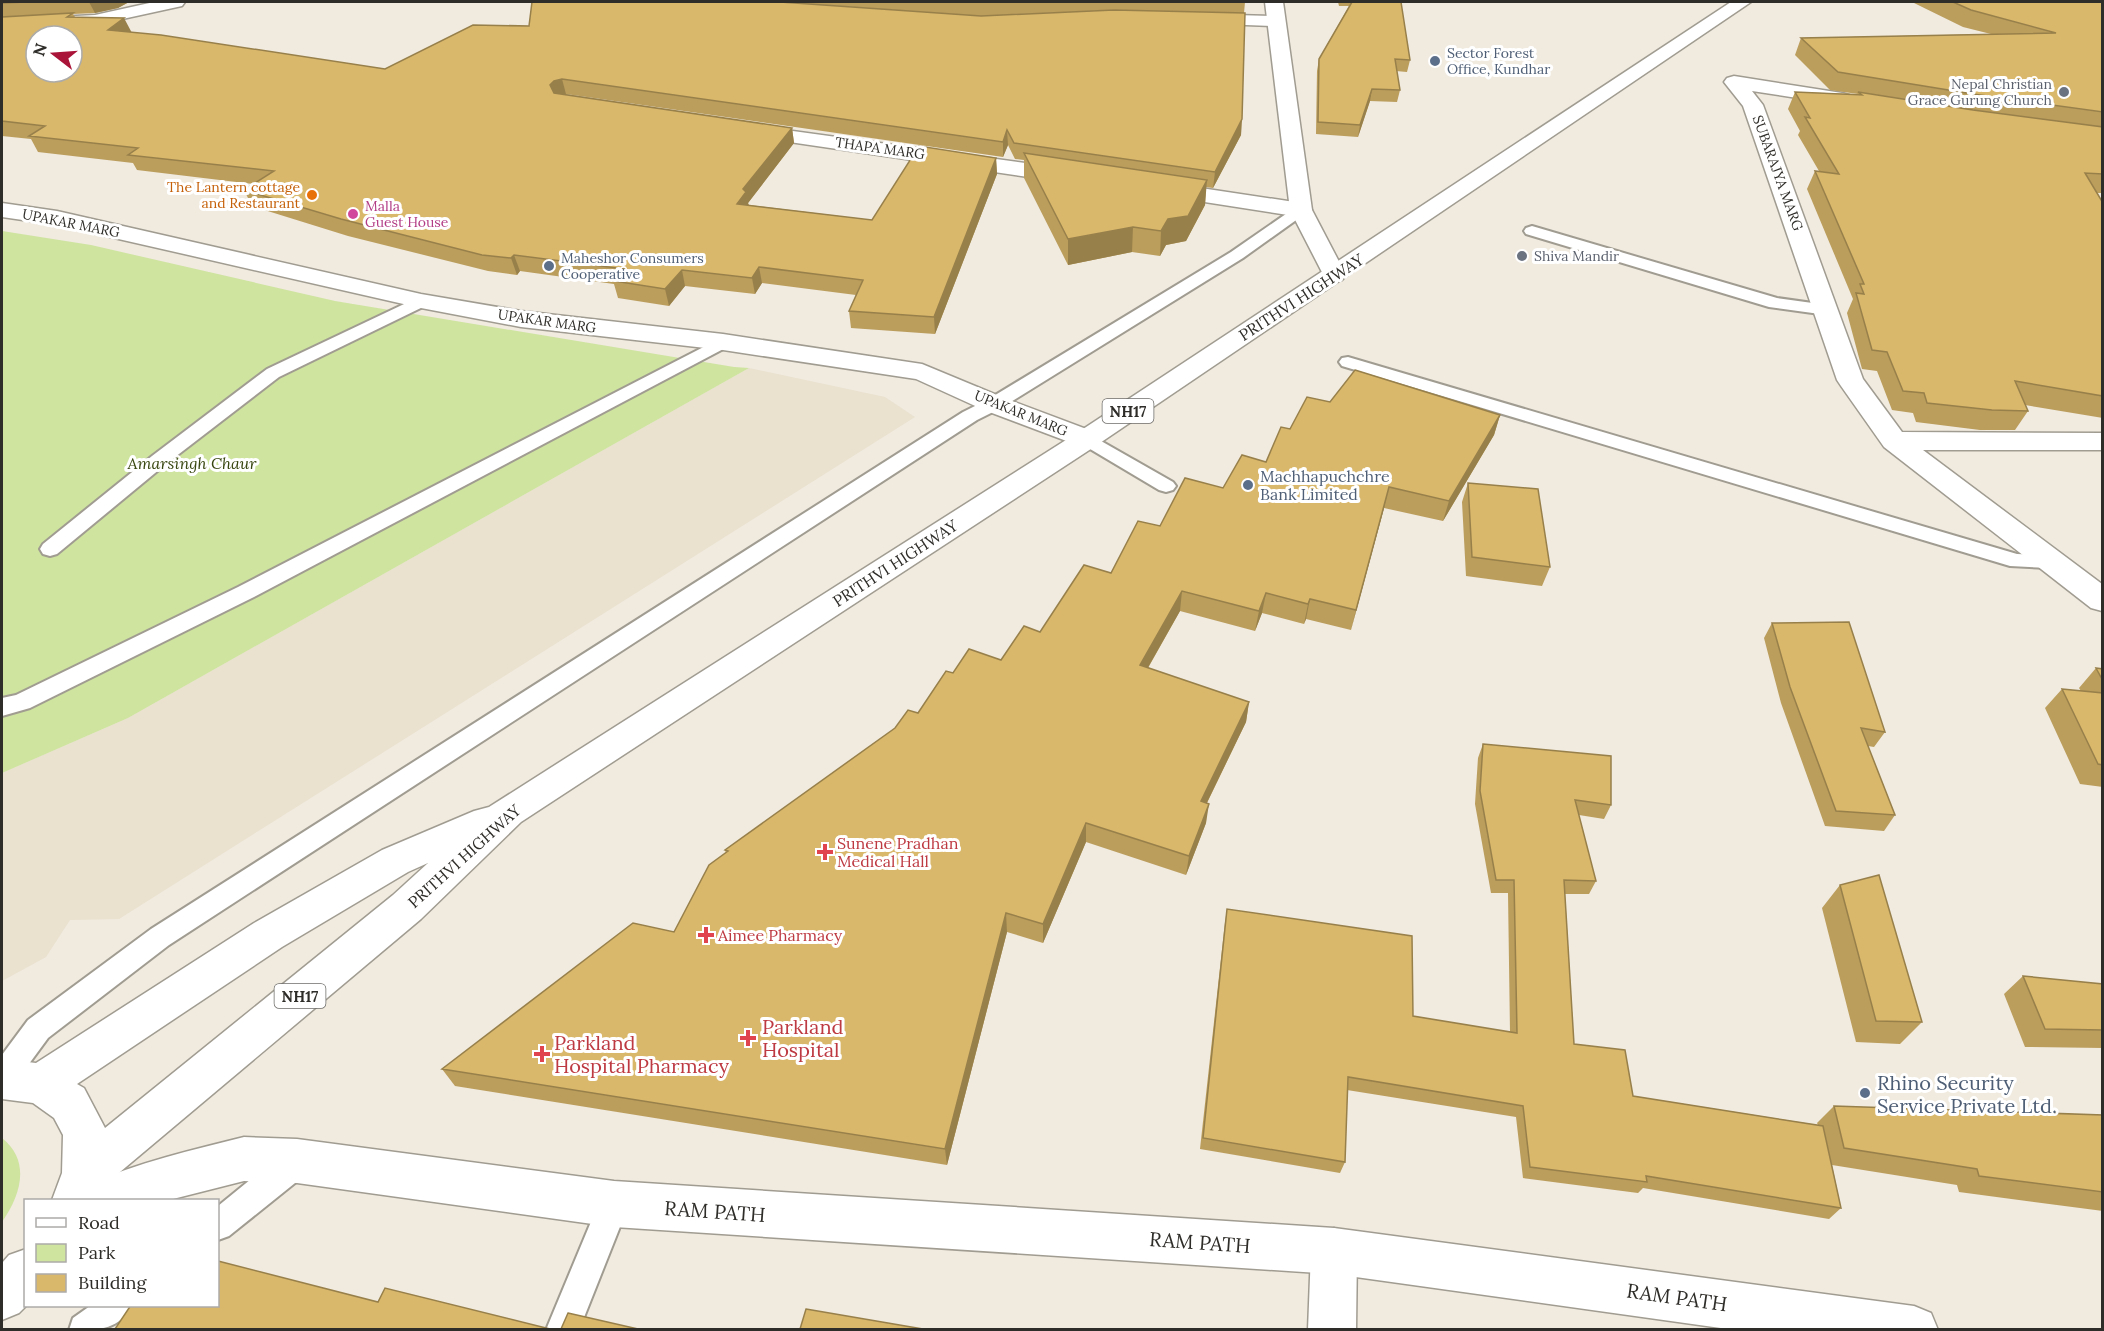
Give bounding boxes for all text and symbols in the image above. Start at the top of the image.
north arrow [24,24,84,84]
text: N [28,41,51,58]
place label: Sector Forest Office, Kundhar [1447,44,1550,78]
marker: Sector Forest Office, Kundhar [1428,54,1442,68]
place label: Nepal Christian Grace Gurung Church [1908,75,2052,109]
marker: Nepal Christian Grace Gurung Church [2057,85,2071,99]
street label: SUBARAJYA MARG [1749,113,1807,234]
street label: THAPA MARG [834,133,926,163]
place label: The Lantern cottage and Restaurant [167,178,301,212]
marker: The Lantern cottage and Restaurant [305,188,319,202]
place label: Malla Guest House [365,197,449,231]
street label: UPAKAR MARG [21,205,122,241]
marker: Malla Guest House [346,207,360,221]
place label: Shiva Mandir [1534,247,1619,265]
place label: Maheshor Consumers Cooperative [561,249,704,283]
street label: PRITHVI HIGHWAY [1235,249,1368,345]
marker: Shiva Mandir [1515,249,1529,263]
marker: Maheshor Consumers Cooperative [542,259,556,273]
street label: UPAKAR MARG [497,305,598,337]
street label: UPAKAR MARG [972,386,1071,440]
road number: NH17 [1102,399,1154,423]
park label: Amarsingh Chaur [126,453,257,473]
place label: Machhapuchchre Bank Limited [1260,466,1390,504]
marker: Machhapuchchre Bank Limited [1241,478,1255,492]
street label: PRITHVI HIGHWAY [829,515,962,611]
street label: PRITHVI HIGHWAY [403,800,525,912]
place label: Sunene Pradhan Medical Hall [837,833,959,871]
marker: Sunene Pradhan Medical Hall [818,845,832,859]
place label: Aimee Pharmacy [717,925,843,945]
marker: Aimee Pharmacy [699,928,713,942]
road number: NH17 [274,984,326,1008]
place label: Parkland Hospital [762,1014,844,1062]
marker: Parkland Hospital [739,1029,757,1047]
place label: Parkland Hospital Pharmacy [554,1030,729,1078]
marker: Parkland Hospital Pharmacy [535,1047,549,1061]
place label: Rhino Security Service Private Ltd. [1877,1070,2057,1118]
marker: Rhino Security Service Private Ltd. [1858,1086,1872,1100]
street label: RAM PATH [663,1195,767,1227]
legend [24,1199,219,1307]
text: Road [78,1211,120,1234]
street label: RAM PATH [1148,1226,1252,1258]
text: Park [78,1241,116,1264]
text: Building [78,1271,148,1294]
street label: RAM PATH [1625,1278,1729,1316]

